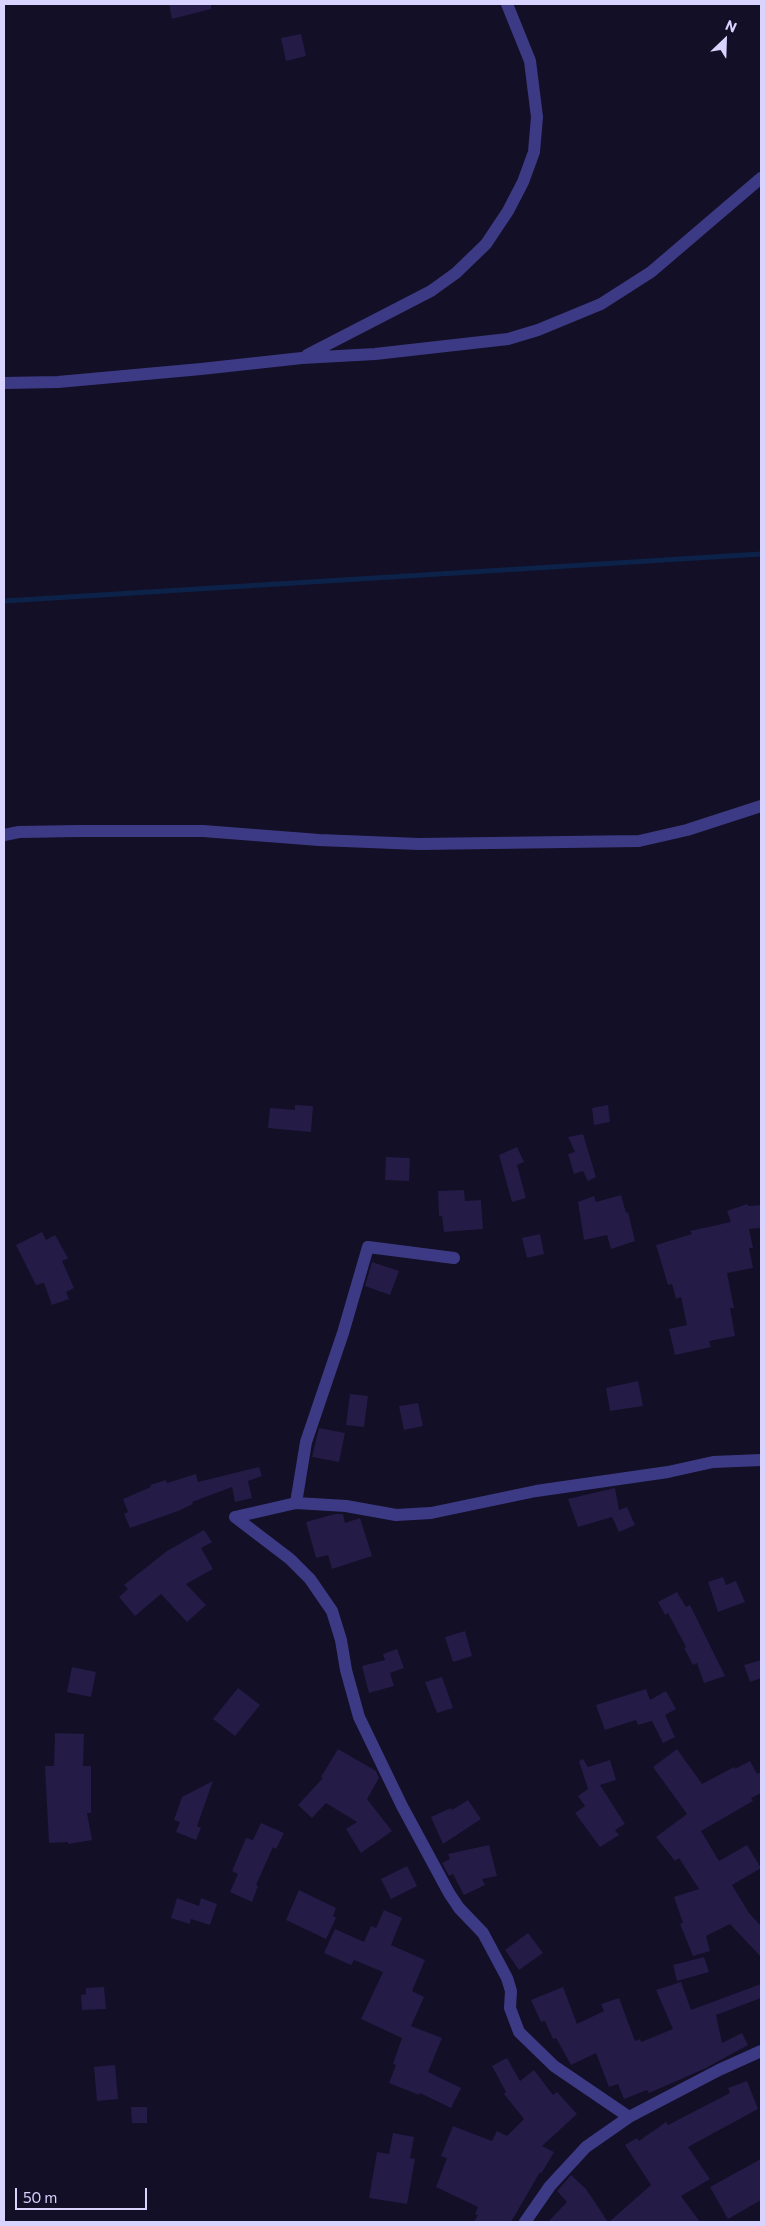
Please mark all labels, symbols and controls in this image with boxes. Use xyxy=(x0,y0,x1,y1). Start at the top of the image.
north arrow xyxy=(700,15,750,65)
text: N xyxy=(723,16,740,36)
scale bar xyxy=(18,2178,150,2210)
text: 50 m xyxy=(23,2188,57,2206)

